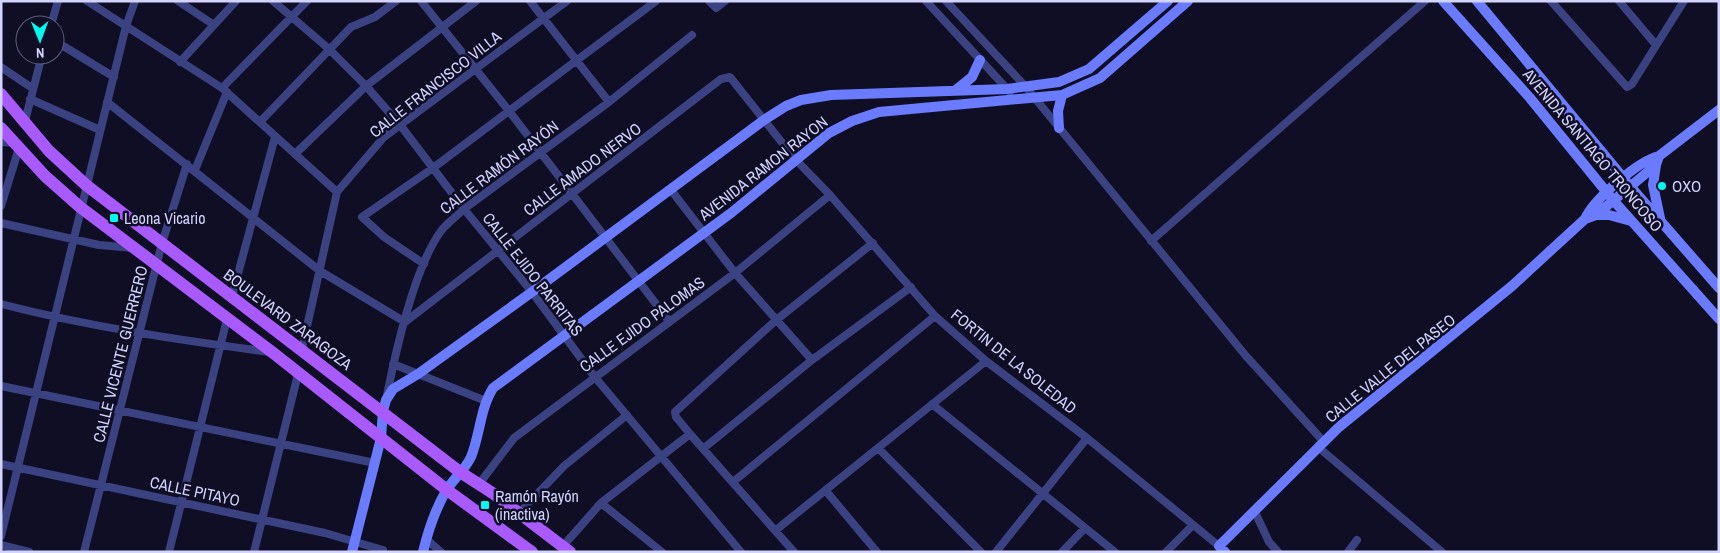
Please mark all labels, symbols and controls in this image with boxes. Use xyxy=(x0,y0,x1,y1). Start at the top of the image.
north arrow xyxy=(15,15,65,65)
street label: CALLE FRANCISCO VILLA xyxy=(364,25,506,142)
text: N xyxy=(36,44,45,62)
street label: AVENIDA SANTIAGO TRONCOSO xyxy=(1518,63,1668,236)
street label: AVENIDA RAMON RAYON xyxy=(693,111,832,226)
street label: CALLE RAMÓN RAYÓN xyxy=(435,115,563,219)
street label: CALLE AMADO NERVO xyxy=(518,117,646,221)
place label: OXO xyxy=(1672,175,1701,197)
marker: OXO xyxy=(1656,180,1668,192)
place label: Leona Vicario xyxy=(124,207,205,229)
street label: CALLE EJIDO PARRITAS xyxy=(478,208,588,341)
marker: Leona Vicario xyxy=(108,212,120,224)
street label: CALLE VICENTE GUERRERO xyxy=(87,263,153,445)
street label: BOULEVARD ZARAGOZA xyxy=(219,263,357,375)
street label: CALLE EJIDO PALOMAS xyxy=(575,271,709,377)
street label: FORTIN DE LA SOLEDAD xyxy=(947,303,1081,419)
street label: CALLE VALLE DEL PASEO xyxy=(1320,309,1460,427)
street label: CALLE PITAYO xyxy=(148,471,242,511)
place label: Ramón Rayón (inactiva) xyxy=(495,485,579,525)
marker: Ramón Rayón (inactiva) xyxy=(479,499,491,511)

